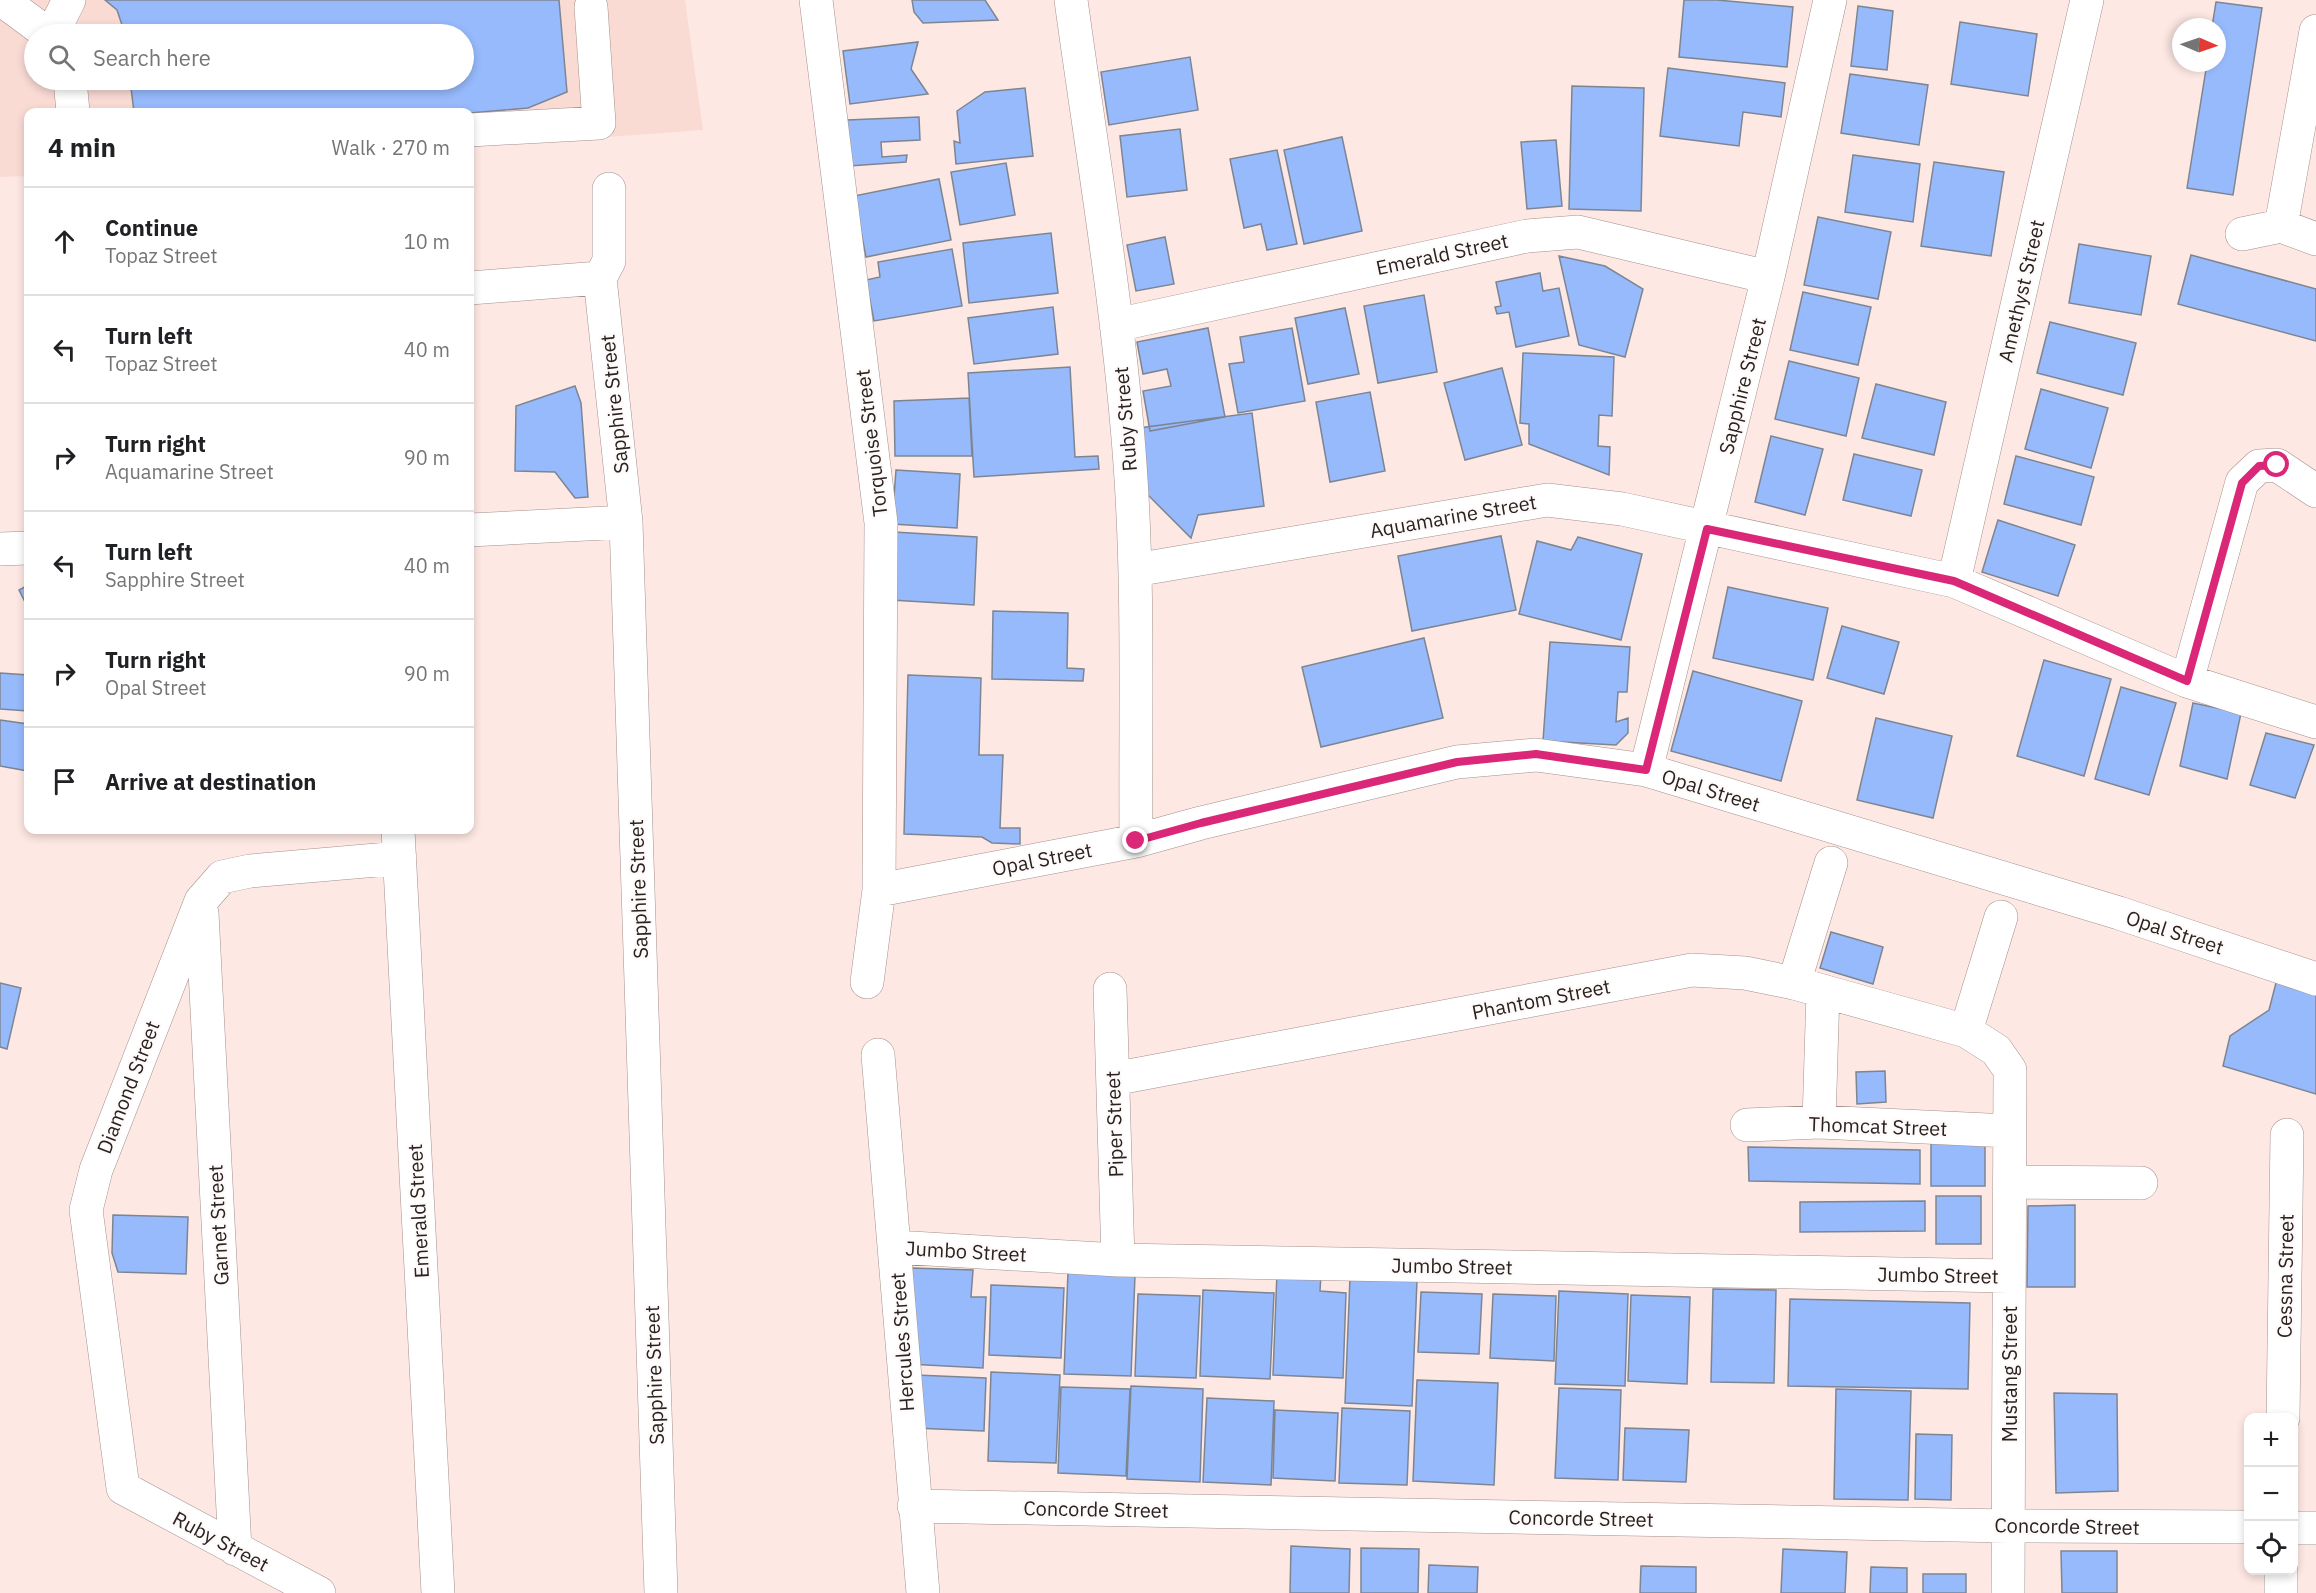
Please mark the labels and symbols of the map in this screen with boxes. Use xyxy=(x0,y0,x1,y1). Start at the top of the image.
north arrow xyxy=(2172,18,2226,72)
street label: Amethyst Street xyxy=(1991,217,2051,365)
street label: Emerald Street xyxy=(1373,227,1511,281)
street label: Sapphire Street xyxy=(1712,315,1772,457)
street label: Sapphire Street xyxy=(593,333,635,475)
street label: Ruby Street xyxy=(1107,365,1143,473)
street label: Torquoise Street xyxy=(849,368,893,518)
route start xyxy=(2263,451,2289,477)
street label: Aquamarine Street xyxy=(1368,488,1538,544)
street label: Opal Street xyxy=(1659,762,1763,818)
street label: Sapphire Street xyxy=(622,819,654,959)
route end xyxy=(1122,827,1148,853)
street label: Opal Street xyxy=(990,836,1094,882)
street label: Opal Street xyxy=(2123,903,2227,961)
street label: Phantom Street xyxy=(1469,972,1613,1026)
street label: Diamond Street xyxy=(90,1017,166,1157)
street label: Piper Street xyxy=(1099,1070,1129,1178)
street label: Thomcat Street xyxy=(1808,1110,1948,1142)
street label: Emerald Street xyxy=(401,1143,435,1279)
street label: Garnet Street xyxy=(201,1164,235,1286)
street label: Cessna Street xyxy=(2270,1214,2300,1338)
street label: Jumbo Street xyxy=(905,1234,1027,1268)
street label: Jumbo Street xyxy=(1391,1251,1513,1281)
street label: Jumbo Street xyxy=(1877,1260,1999,1290)
street label: Hercules Street xyxy=(884,1271,920,1413)
street label: Sapphire Street xyxy=(638,1305,670,1445)
street label: Mustang Street xyxy=(1996,1306,2023,1442)
street label: Concorde Street xyxy=(1023,1494,1169,1524)
street label: Concorde Street xyxy=(1508,1503,1654,1533)
street label: Ruby Street xyxy=(168,1504,274,1578)
street label: Concorde Street xyxy=(1994,1511,2140,1541)

